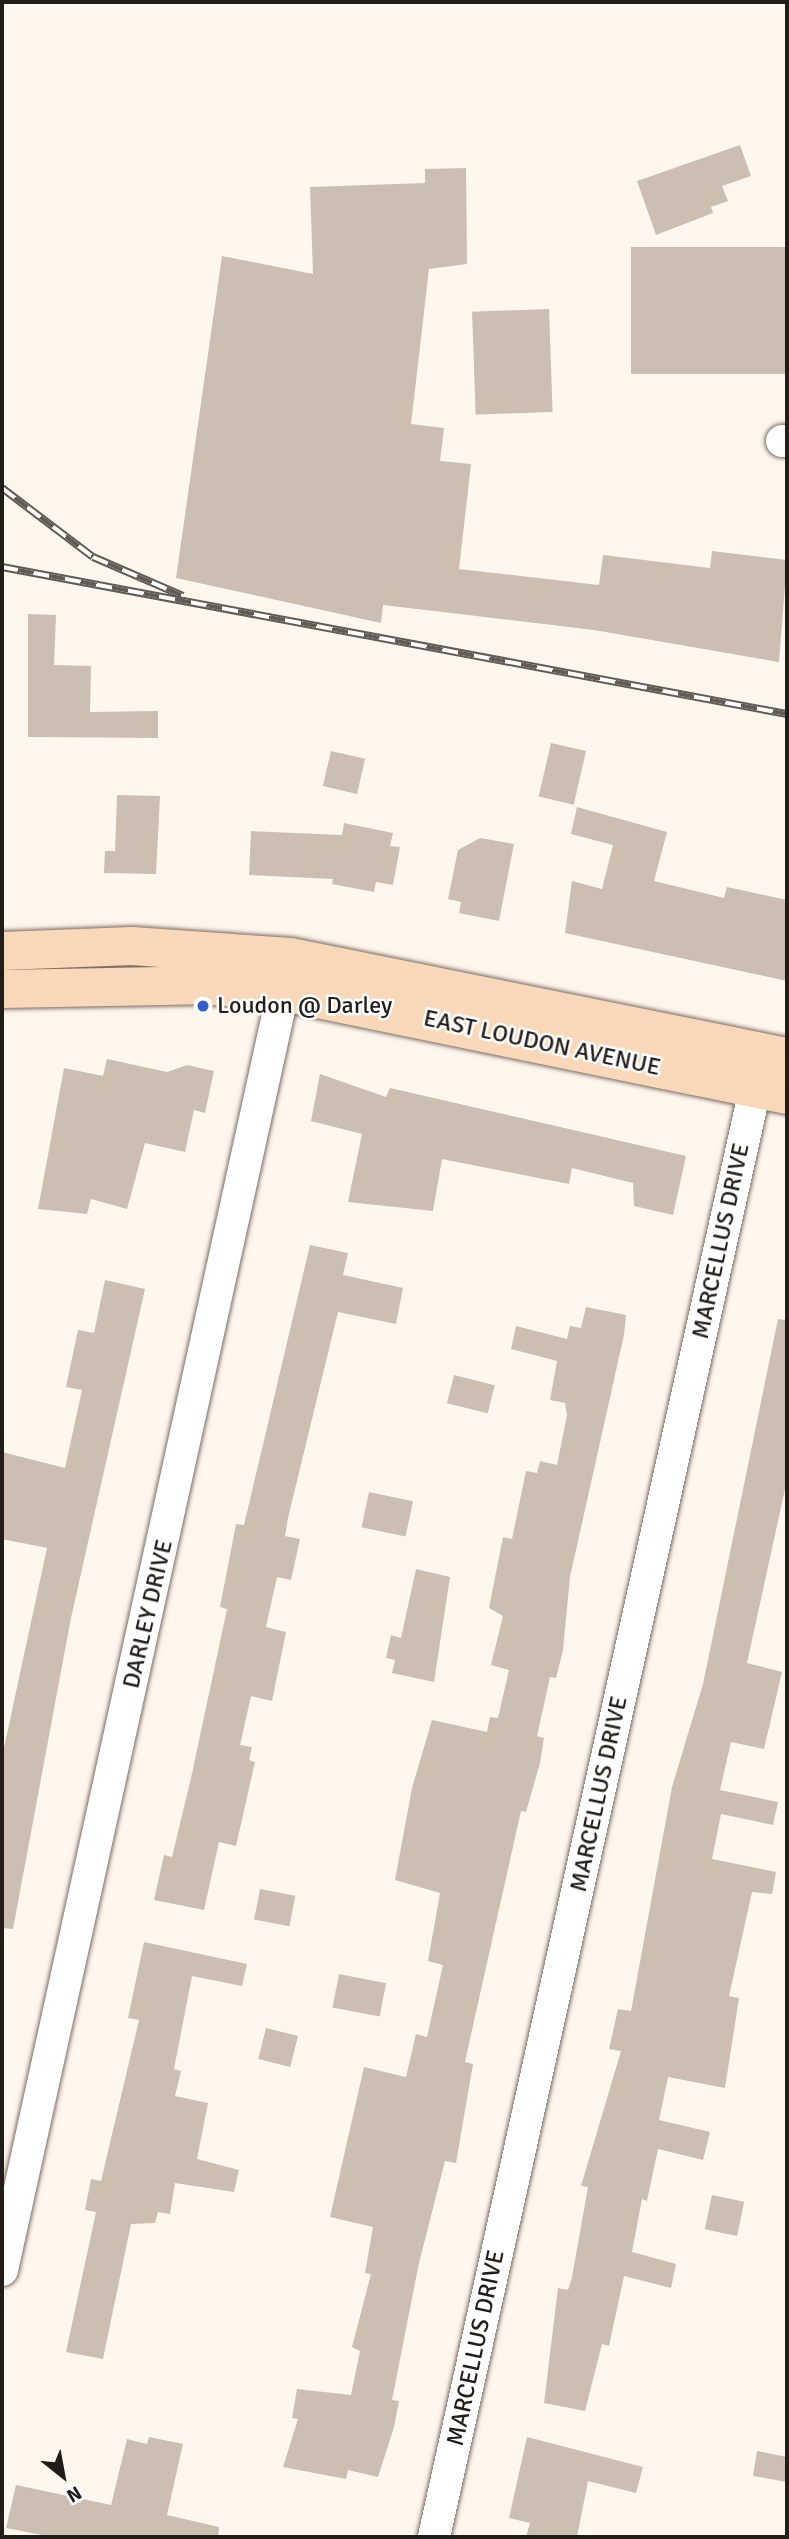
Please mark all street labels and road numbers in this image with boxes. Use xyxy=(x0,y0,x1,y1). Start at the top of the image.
street label: EAST LOUDON AVENUE xyxy=(421,1004,663,1082)
street label: MARCELLUS DRIVE xyxy=(686,1141,756,1341)
street label: DARLEY DRIVE xyxy=(117,1537,179,1691)
street label: MARCELLUS DRIVE xyxy=(564,1694,634,1894)
street label: MARCELLUS DRIVE xyxy=(441,2248,511,2448)

